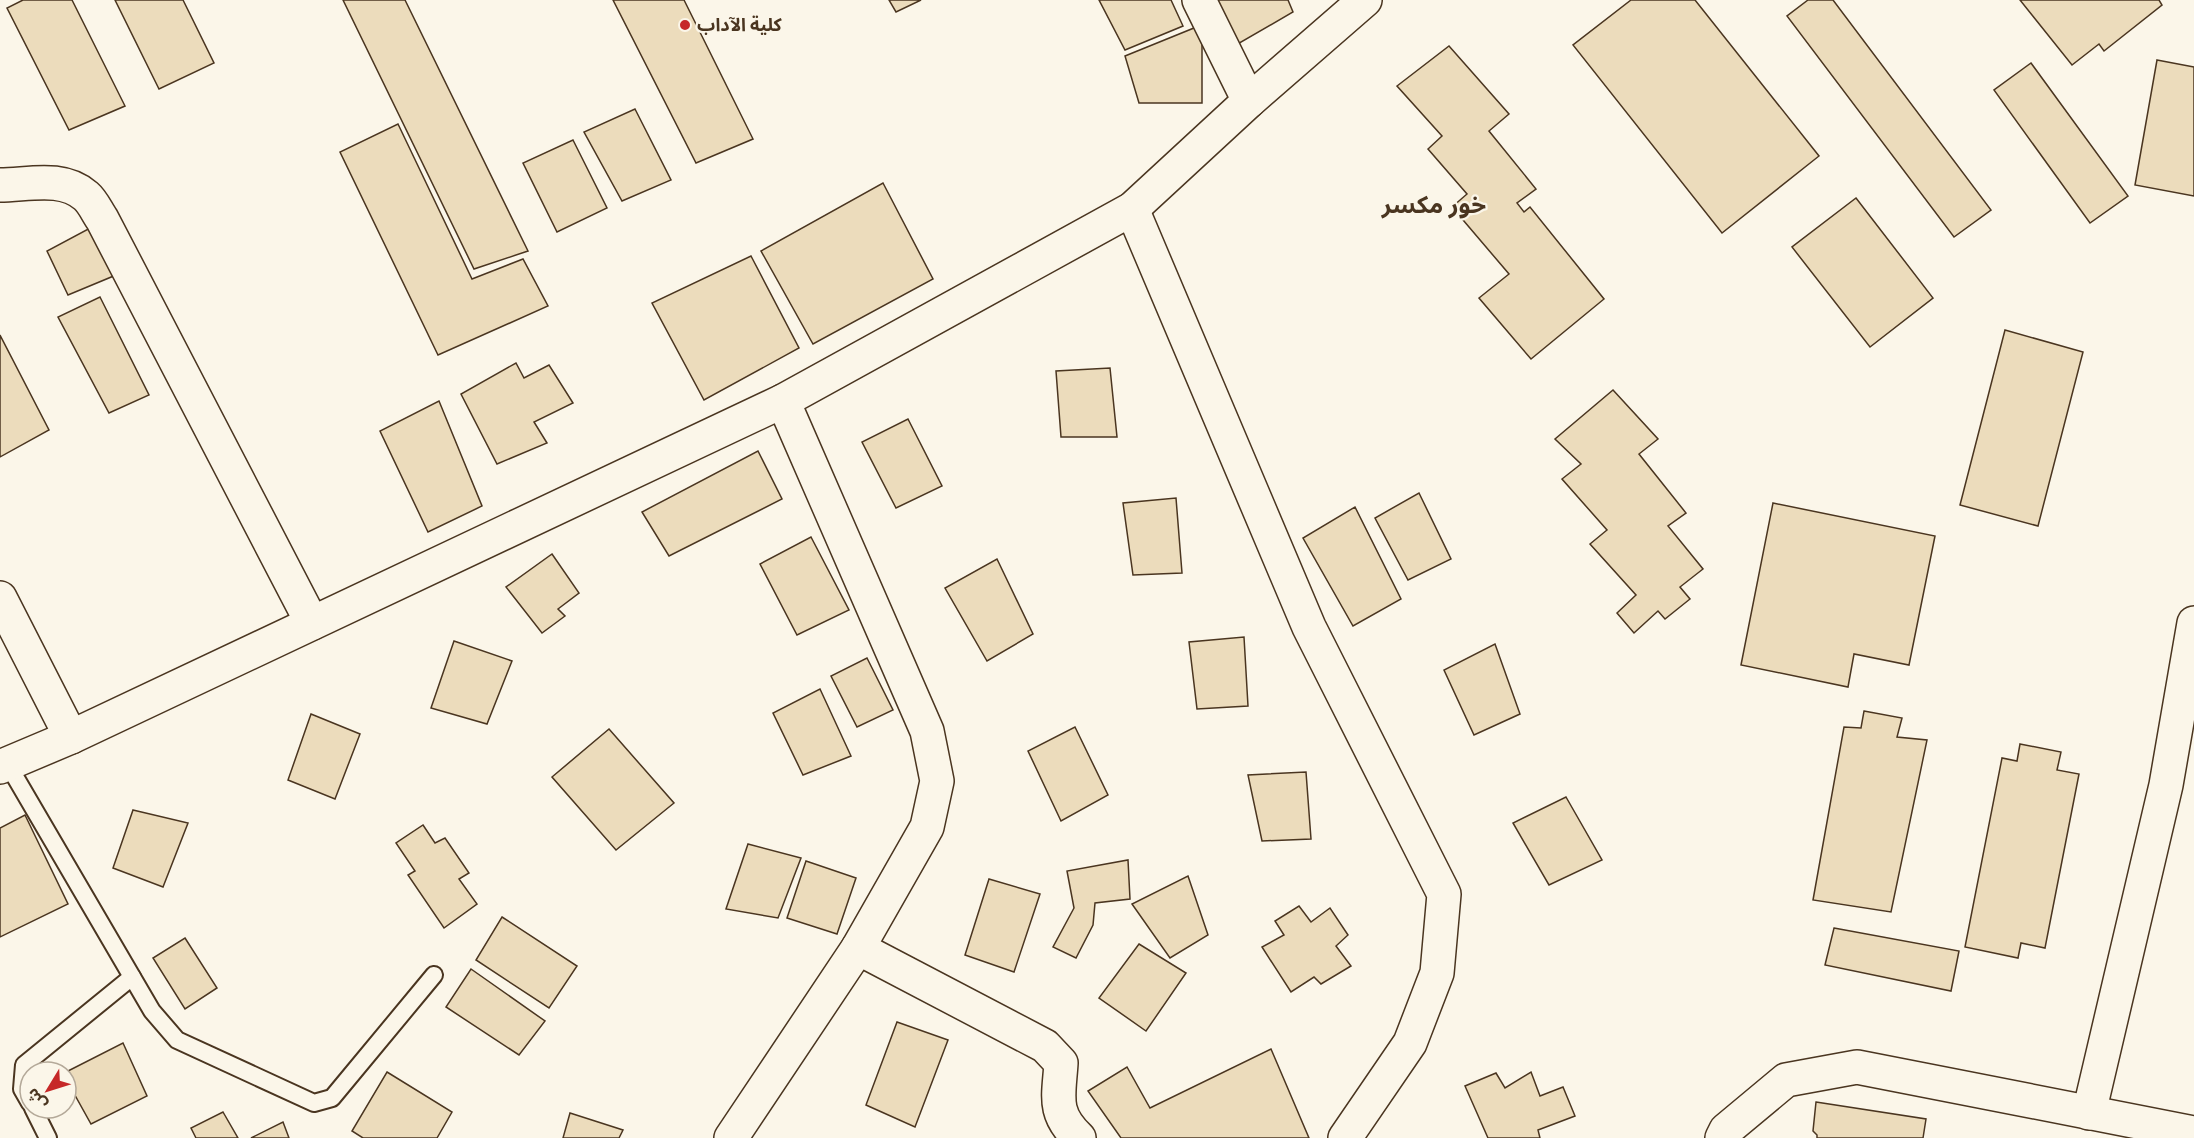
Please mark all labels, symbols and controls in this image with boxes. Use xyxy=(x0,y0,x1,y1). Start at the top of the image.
place label: كلية الآداب xyxy=(697,12,783,37)
marker: كلية الآداب xyxy=(678,18,692,32)
district label: خور مكسر xyxy=(1381,188,1486,220)
north arrow xyxy=(18,1060,78,1120)
text: ش xyxy=(21,1084,52,1115)

